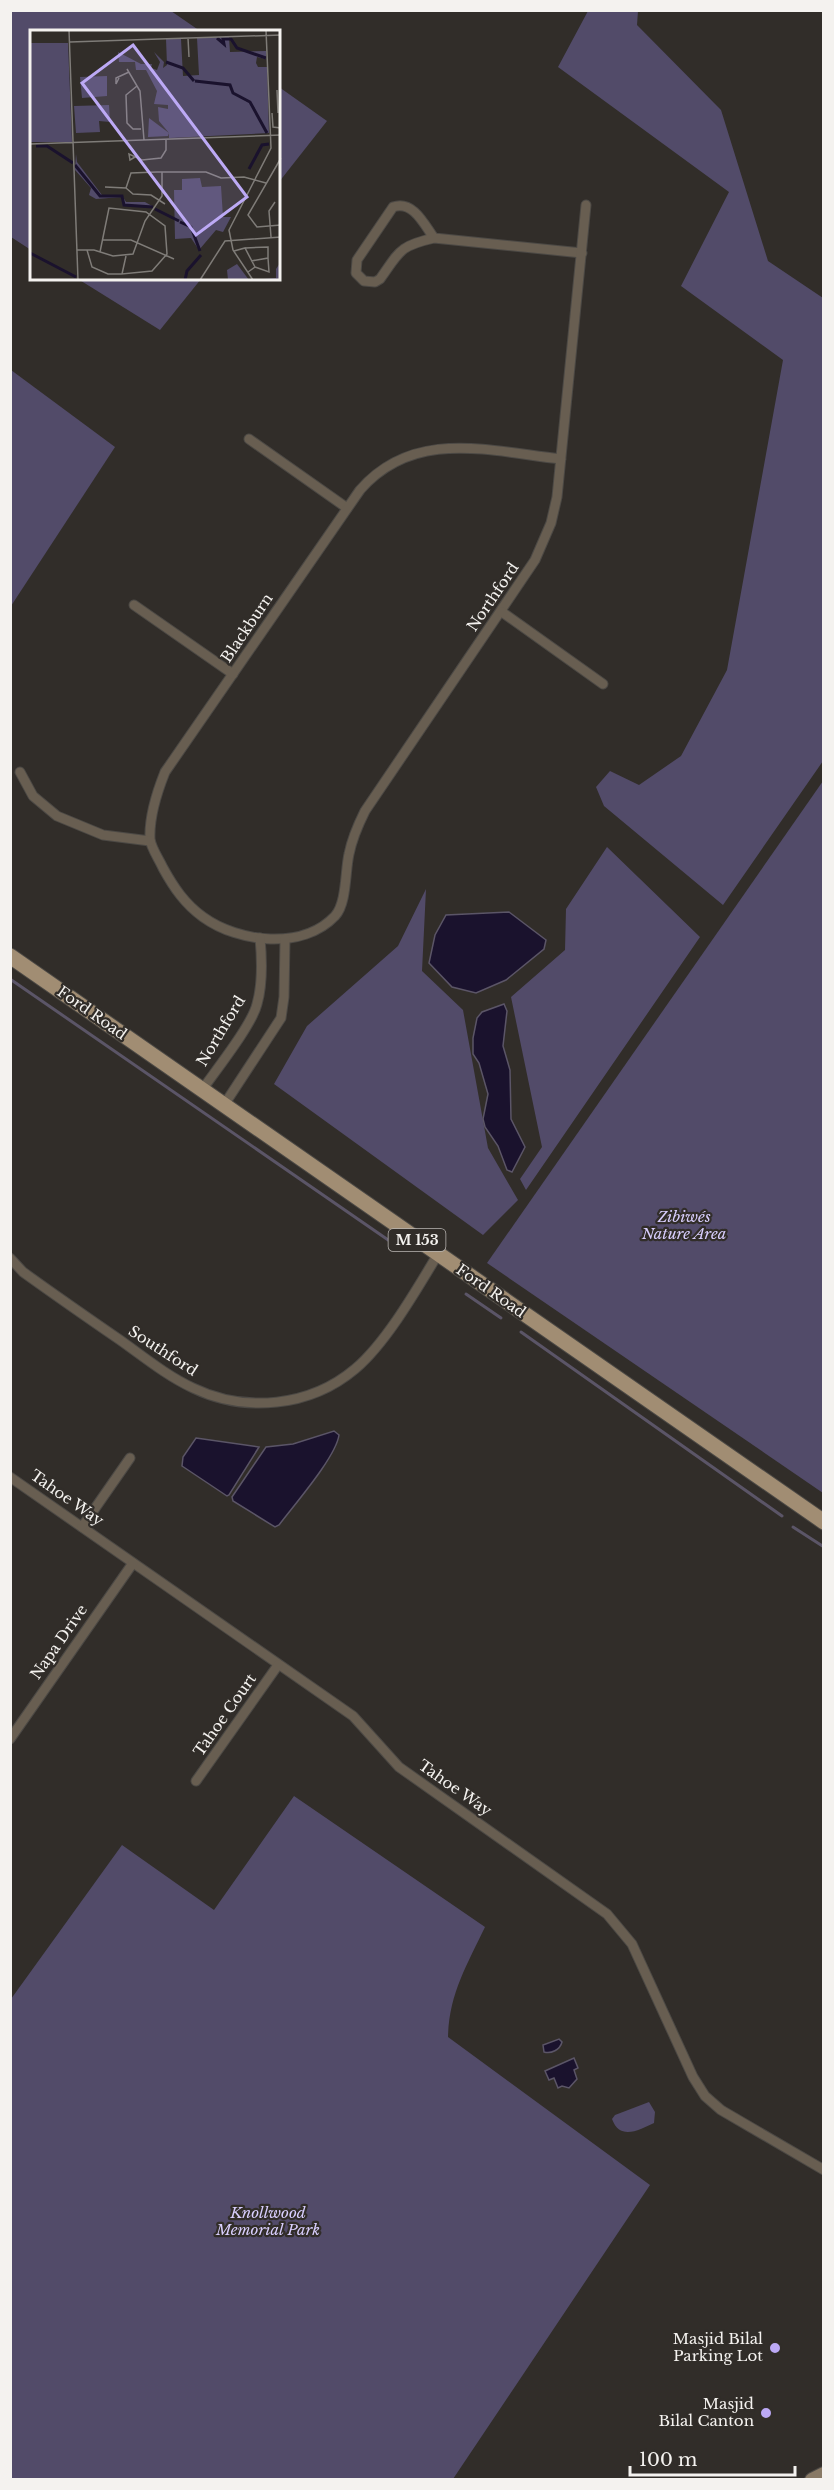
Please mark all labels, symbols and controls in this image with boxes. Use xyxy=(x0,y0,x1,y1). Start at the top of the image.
inset map xyxy=(30,30,280,280)
street label: Northford xyxy=(463,559,523,635)
street label: Blackburn xyxy=(217,590,277,666)
street label: Ford Road xyxy=(54,982,131,1043)
street label: Northford xyxy=(192,992,249,1069)
park label: Zibiwés Nature Area xyxy=(641,1207,726,1243)
road number: M 153 xyxy=(388,1229,446,1251)
street label: Ford Road xyxy=(453,1260,530,1321)
street label: Southford xyxy=(125,1321,201,1380)
street label: Tahoe Way xyxy=(27,1465,108,1530)
street label: Napa Drive xyxy=(26,1601,91,1683)
street label: Tahoe Court xyxy=(189,1669,260,1760)
street label: Tahoe Way xyxy=(415,1755,496,1820)
park label: Knollwood Memorial Park xyxy=(215,2203,320,2239)
place label: Masjid Bilal Parking Lot xyxy=(673,2329,763,2365)
marker: Masjid Bilal Parking Lot xyxy=(768,2341,782,2355)
place label: Masjid Bilal Canton xyxy=(659,2394,754,2430)
marker: Masjid Bilal Canton xyxy=(759,2406,773,2420)
scale bar xyxy=(630,2439,795,2477)
text: 100 m xyxy=(639,2449,697,2471)

